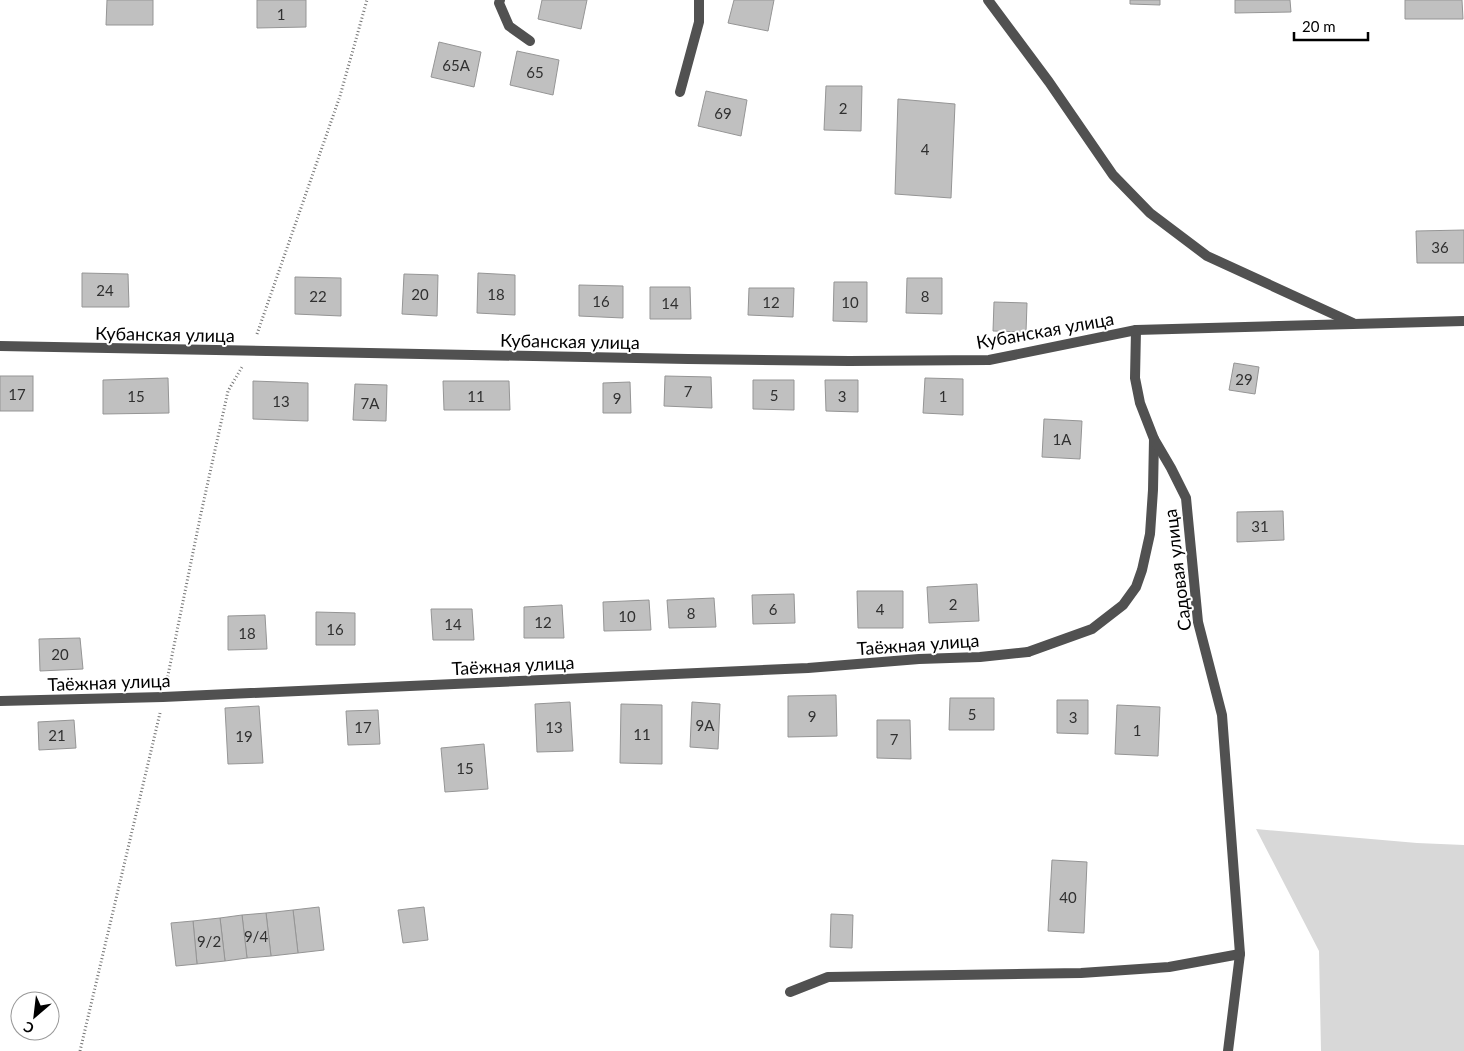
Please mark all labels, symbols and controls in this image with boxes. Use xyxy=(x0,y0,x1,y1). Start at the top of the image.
house number: 1 xyxy=(277,5,285,23)
scale bar xyxy=(1294,10,1368,42)
text: 20 m xyxy=(1302,17,1336,35)
house number: 65А xyxy=(442,56,471,74)
house number: 65 xyxy=(526,63,544,81)
house number: 2 xyxy=(839,99,847,117)
house number: 69 xyxy=(714,104,732,122)
house number: 4 xyxy=(921,140,930,158)
house number: 36 xyxy=(1431,238,1449,256)
house number: 24 xyxy=(96,281,114,299)
house number: 20 xyxy=(411,285,429,303)
house number: 18 xyxy=(487,285,505,303)
house number: 22 xyxy=(309,287,327,305)
house number: 8 xyxy=(921,287,929,305)
house number: 16 xyxy=(592,292,610,310)
house number: 12 xyxy=(762,293,780,311)
house number: 10 xyxy=(841,293,859,311)
house number: 14 xyxy=(661,294,679,312)
street label: Кубанская улица xyxy=(974,307,1116,353)
street label: Кубанская улица xyxy=(95,322,235,346)
street label: Кубанская улица xyxy=(500,329,640,353)
house number: 29 xyxy=(1235,370,1253,388)
house number: 7 xyxy=(684,382,693,400)
house number: 17 xyxy=(8,385,26,403)
house number: 5 xyxy=(770,386,778,404)
house number: 15 xyxy=(127,387,145,405)
house number: 11 xyxy=(467,387,485,405)
house number: 3 xyxy=(838,387,846,405)
house number: 1 xyxy=(939,387,947,405)
house number: 9 xyxy=(613,389,621,407)
house number: 13 xyxy=(272,392,290,410)
house number: 7А xyxy=(361,394,380,412)
house number: 1А xyxy=(1053,430,1072,448)
street label: Садовая улица xyxy=(1159,508,1195,632)
house number: 31 xyxy=(1251,517,1269,535)
house number: 2 xyxy=(949,595,957,613)
house number: 6 xyxy=(769,600,778,618)
house number: 4 xyxy=(876,600,885,618)
house number: 8 xyxy=(687,604,695,622)
house number: 10 xyxy=(618,607,636,625)
house number: 12 xyxy=(534,613,552,631)
house number: 14 xyxy=(444,615,462,633)
house number: 16 xyxy=(326,620,344,638)
house number: 18 xyxy=(238,624,256,642)
street label: Таёжная улица xyxy=(856,629,980,659)
house number: 20 xyxy=(51,645,69,663)
street label: Таёжная улица xyxy=(451,651,575,679)
street label: Таёжная улица xyxy=(47,669,171,695)
house number: 5 xyxy=(968,705,976,723)
house number: 9 xyxy=(808,707,816,725)
house number: 3 xyxy=(1069,708,1077,726)
house number: 9А xyxy=(696,716,715,734)
house number: 17 xyxy=(354,718,372,736)
house number: 13 xyxy=(545,718,563,736)
house number: 1 xyxy=(1133,721,1141,739)
house number: 11 xyxy=(633,725,651,743)
house number: 21 xyxy=(48,726,66,744)
house number: 19 xyxy=(235,727,253,745)
house number: 7 xyxy=(890,730,899,748)
house number: 15 xyxy=(456,759,474,777)
house number: 40 xyxy=(1059,888,1077,906)
house number: 9/4 xyxy=(244,927,268,945)
house number: 9/2 xyxy=(197,932,221,950)
north arrow xyxy=(10,991,60,1041)
text: С xyxy=(20,1018,37,1038)

